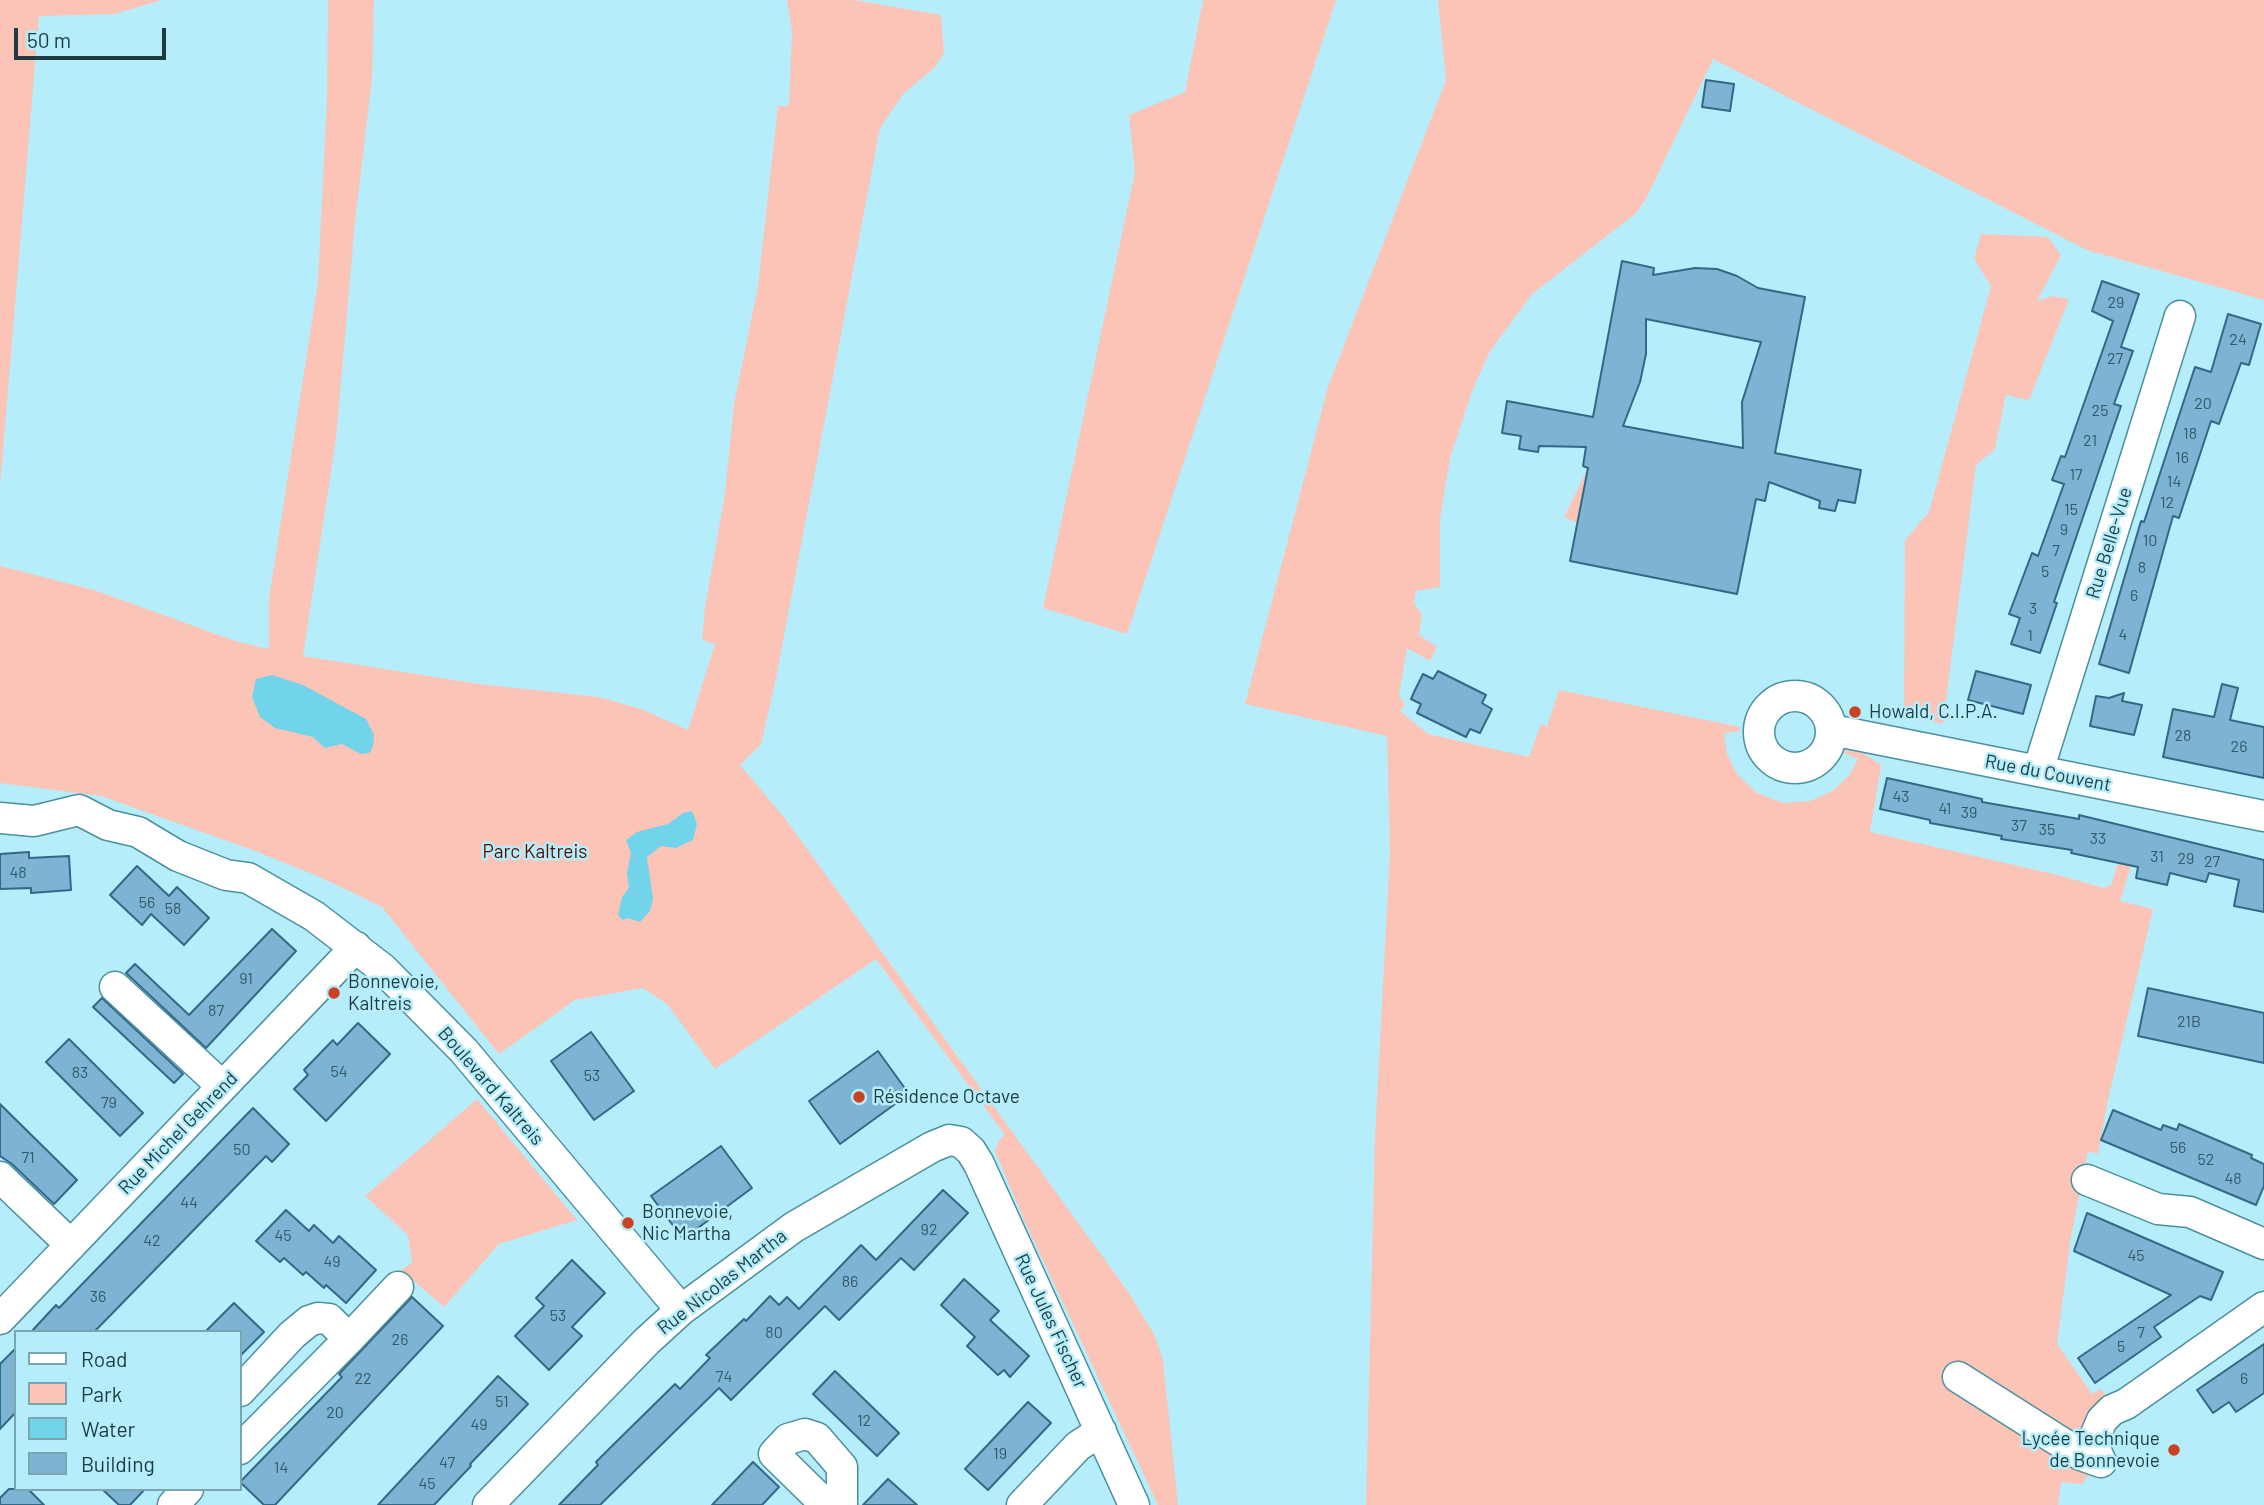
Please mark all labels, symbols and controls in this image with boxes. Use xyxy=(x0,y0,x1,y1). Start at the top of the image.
scale bar xyxy=(18,14,170,58)
text: 50 m xyxy=(27,27,71,52)
house number: 29 xyxy=(2108,293,2124,313)
house number: 24 xyxy=(2229,330,2247,350)
house number: 27 xyxy=(2107,349,2123,369)
house number: 20 xyxy=(2194,394,2212,414)
house number: 25 xyxy=(2092,401,2108,421)
house number: 18 xyxy=(2183,424,2197,444)
house number: 21 xyxy=(2083,431,2097,451)
house number: 16 xyxy=(2175,448,2189,468)
house number: 17 xyxy=(2069,465,2083,485)
house number: 14 xyxy=(2167,472,2181,492)
street label: Rue Belle-Vue xyxy=(2081,484,2137,602)
house number: 12 xyxy=(2160,493,2174,513)
house number: 15 xyxy=(2064,500,2078,520)
house number: 9 xyxy=(2060,520,2068,540)
house number: 10 xyxy=(2143,531,2157,551)
house number: 7 xyxy=(2052,541,2060,561)
house number: 8 xyxy=(2138,558,2146,578)
house number: 5 xyxy=(2041,562,2049,582)
house number: 6 xyxy=(2130,586,2138,606)
house number: 3 xyxy=(2029,599,2037,619)
house number: 4 xyxy=(2119,625,2127,645)
house number: 1 xyxy=(2027,626,2033,646)
place label: Howald, C.I.P.A. xyxy=(1869,701,1998,723)
marker: Howald, C.I.P.A. xyxy=(1847,704,1863,720)
house number: 28 xyxy=(2175,726,2191,746)
house number: 26 xyxy=(2231,737,2247,757)
street label: Rue du Couvent xyxy=(1983,750,2113,796)
house number: 43 xyxy=(1892,787,1910,807)
house number: 41 xyxy=(1939,799,1951,819)
house number: 39 xyxy=(1961,803,1977,823)
house number: 37 xyxy=(2011,816,2027,836)
house number: 35 xyxy=(2039,820,2055,840)
house number: 33 xyxy=(2090,829,2106,849)
park label: Parc Kaltreis xyxy=(483,841,587,863)
house number: 31 xyxy=(2150,847,2164,867)
house number: 29 xyxy=(2178,849,2194,869)
house number: 27 xyxy=(2204,852,2220,872)
house number: 48 xyxy=(9,863,27,883)
house number: 56 xyxy=(139,893,155,913)
house number: 58 xyxy=(165,899,181,919)
house number: 91 xyxy=(239,969,253,989)
place label: Bonnevoie, Kaltreis xyxy=(348,971,439,1015)
marker: Bonnevoie, Kaltreis xyxy=(326,985,342,1001)
house number: 87 xyxy=(208,1001,224,1021)
house number: 21B xyxy=(2177,1012,2201,1032)
street label: Boulevard Kaltreis xyxy=(433,1022,549,1150)
house number: 54 xyxy=(330,1062,348,1082)
house number: 83 xyxy=(72,1063,88,1083)
house number: 53 xyxy=(584,1066,600,1086)
street label: Rue Michel Gehrend xyxy=(114,1067,242,1199)
place label: Résidence Octave xyxy=(873,1086,1020,1108)
marker: Résidence Octave xyxy=(851,1089,867,1105)
house number: 79 xyxy=(101,1093,117,1113)
house number: 56 xyxy=(2170,1138,2186,1158)
house number: 50 xyxy=(233,1140,251,1160)
house number: 71 xyxy=(21,1148,35,1168)
house number: 52 xyxy=(2198,1150,2214,1170)
house number: 48 xyxy=(2224,1169,2242,1189)
house number: 44 xyxy=(180,1193,198,1213)
place label: Bonnevoie, Nic Martha xyxy=(642,1201,733,1245)
marker: Bonnevoie, Nic Martha xyxy=(620,1215,636,1231)
house number: 92 xyxy=(921,1220,937,1240)
street label: Rue Nicolas Martha xyxy=(653,1224,791,1340)
house number: 45 xyxy=(274,1226,292,1246)
house number: 42 xyxy=(143,1231,161,1251)
house number: 45 xyxy=(2127,1246,2145,1266)
street label: Rue Jules Fischer xyxy=(1010,1250,1092,1392)
house number: 49 xyxy=(323,1252,341,1272)
house number: 86 xyxy=(842,1272,858,1292)
house number: 36 xyxy=(90,1287,106,1307)
house number: 53 xyxy=(550,1306,566,1326)
house number: 80 xyxy=(765,1323,783,1343)
house number: 7 xyxy=(2137,1323,2145,1343)
legend xyxy=(14,1330,242,1491)
house number: 26 xyxy=(392,1330,408,1350)
house number: 5 xyxy=(2117,1337,2125,1357)
text: Road xyxy=(81,1346,127,1371)
house number: 74 xyxy=(716,1367,732,1387)
house number: 22 xyxy=(354,1369,372,1389)
house number: 6 xyxy=(2240,1369,2248,1389)
text: Park xyxy=(81,1381,122,1406)
house number: 51 xyxy=(495,1392,509,1412)
house number: 20 xyxy=(326,1403,344,1423)
house number: 12 xyxy=(857,1411,871,1431)
house number: 49 xyxy=(470,1415,488,1435)
text: Water xyxy=(81,1416,135,1441)
place label: Lycée Technique de Bonnevoie xyxy=(2022,1428,2160,1472)
marker: Lycée Technique de Bonnevoie xyxy=(2166,1442,2182,1458)
house number: 19 xyxy=(993,1444,1007,1464)
text: Building xyxy=(81,1451,155,1476)
house number: 47 xyxy=(439,1453,455,1473)
house number: 14 xyxy=(274,1458,288,1478)
house number: 45 xyxy=(418,1474,436,1494)

